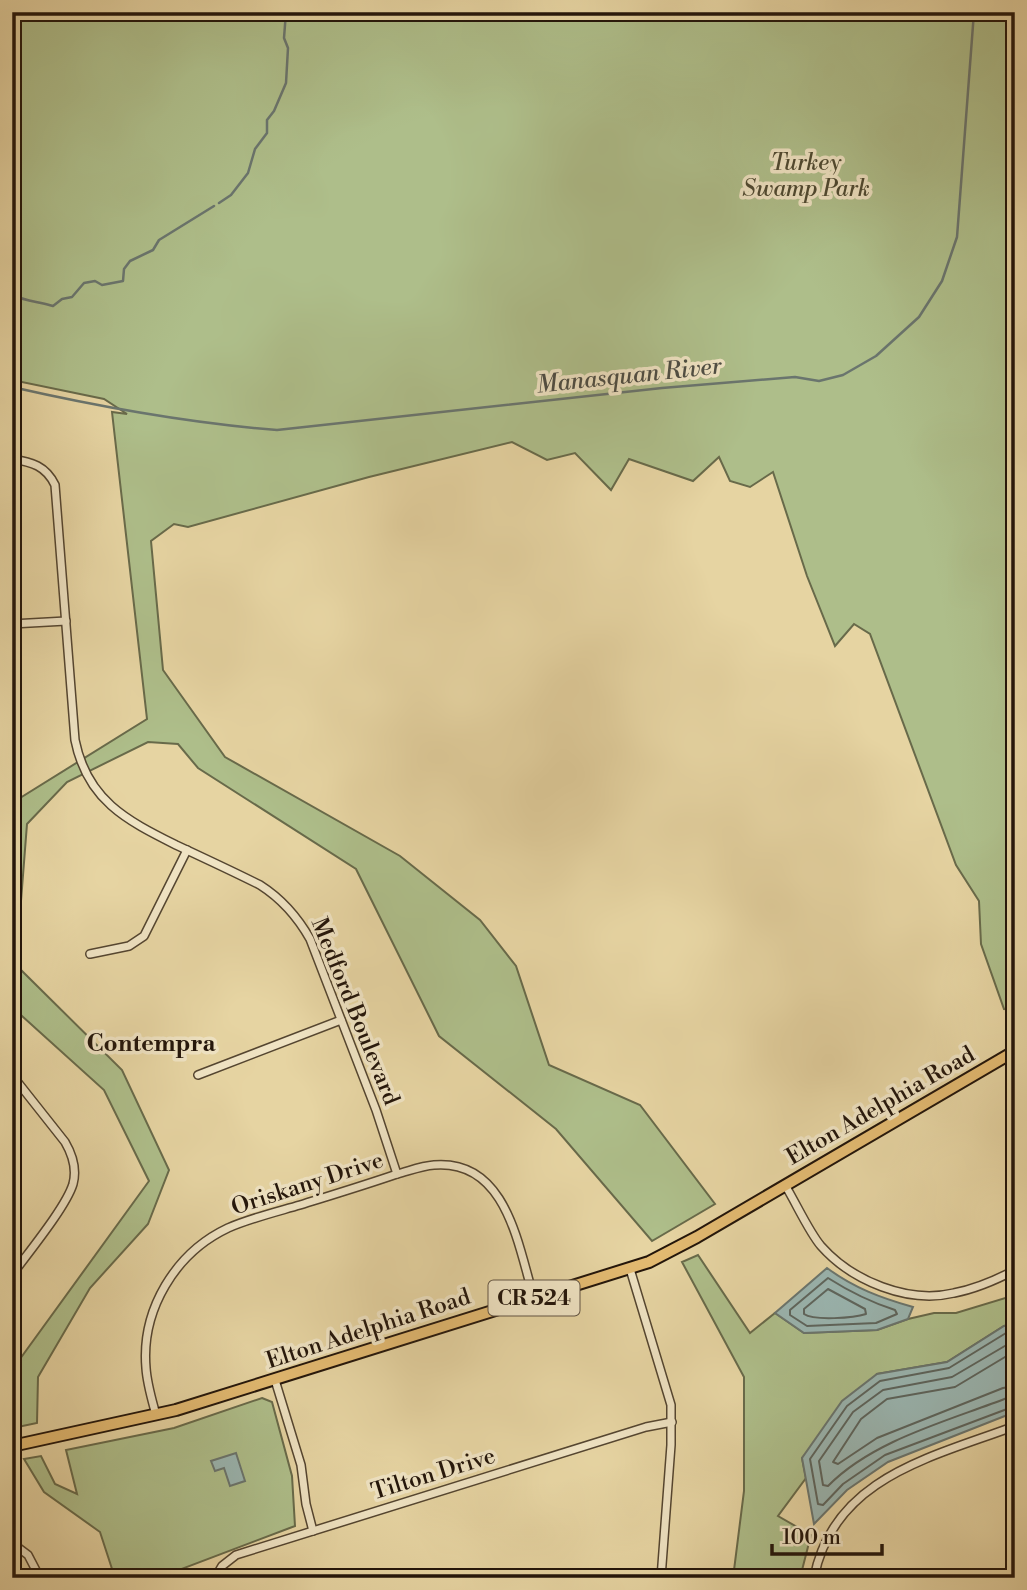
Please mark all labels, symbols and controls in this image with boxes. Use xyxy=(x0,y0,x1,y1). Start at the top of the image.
park label: Turkey Swamp Park xyxy=(742,149,870,203)
water label: Manasquan River xyxy=(535,351,724,401)
street label: Medford Boulevard xyxy=(305,914,405,1109)
district label: Contempra xyxy=(86,1029,217,1059)
street label: Elton Adelphia Road xyxy=(781,1040,980,1171)
street label: Oriskany Drive xyxy=(228,1146,387,1222)
road number: CR 524 xyxy=(489,1280,580,1316)
street label: Elton Adelphia Road xyxy=(263,1283,474,1375)
street label: Tilton Drive xyxy=(368,1442,499,1506)
scale bar xyxy=(772,1513,882,1557)
text: 100 m xyxy=(782,1525,841,1551)

